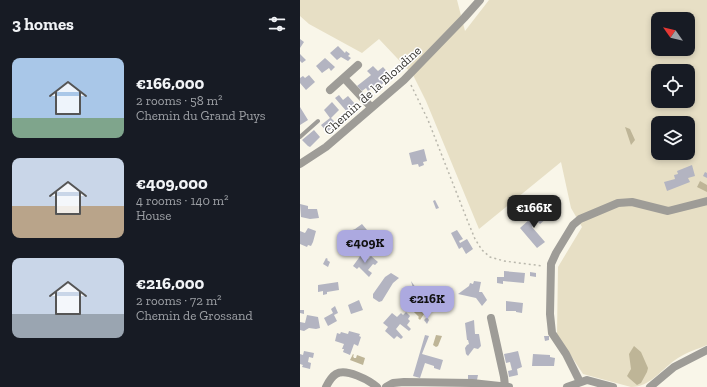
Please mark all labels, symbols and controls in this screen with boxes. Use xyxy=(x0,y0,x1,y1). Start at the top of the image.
north arrow xyxy=(651,12,695,56)
map controls xyxy=(651,12,695,160)
icon: filters xyxy=(266,13,288,35)
text: 3 homes xyxy=(12,14,74,34)
street label: Chemin de la Blondine xyxy=(321,43,424,138)
button: locate xyxy=(651,64,695,108)
text: €166,000 xyxy=(136,73,204,93)
icon: home xyxy=(44,74,92,122)
text: 2 rooms · 58 m² xyxy=(136,93,222,108)
text: Chemin du Grand Puys xyxy=(136,108,265,123)
button: layers xyxy=(651,116,695,160)
text: €409,000 xyxy=(136,173,208,193)
icon: home xyxy=(44,174,92,222)
text: 4 rooms · 140 m² xyxy=(136,193,229,208)
pin: €166K xyxy=(506,195,562,229)
text: €166K xyxy=(516,200,552,215)
text: House xyxy=(136,208,171,223)
pin: €409K xyxy=(337,230,393,264)
text: €409K xyxy=(346,235,384,250)
text: €216,000 xyxy=(136,273,204,293)
icon: home xyxy=(44,274,92,322)
pin: €216K xyxy=(399,286,455,320)
text: €216K xyxy=(409,291,445,306)
text: 2 rooms · 72 m² xyxy=(136,293,222,308)
text: Chemin de Grossand xyxy=(136,308,253,323)

